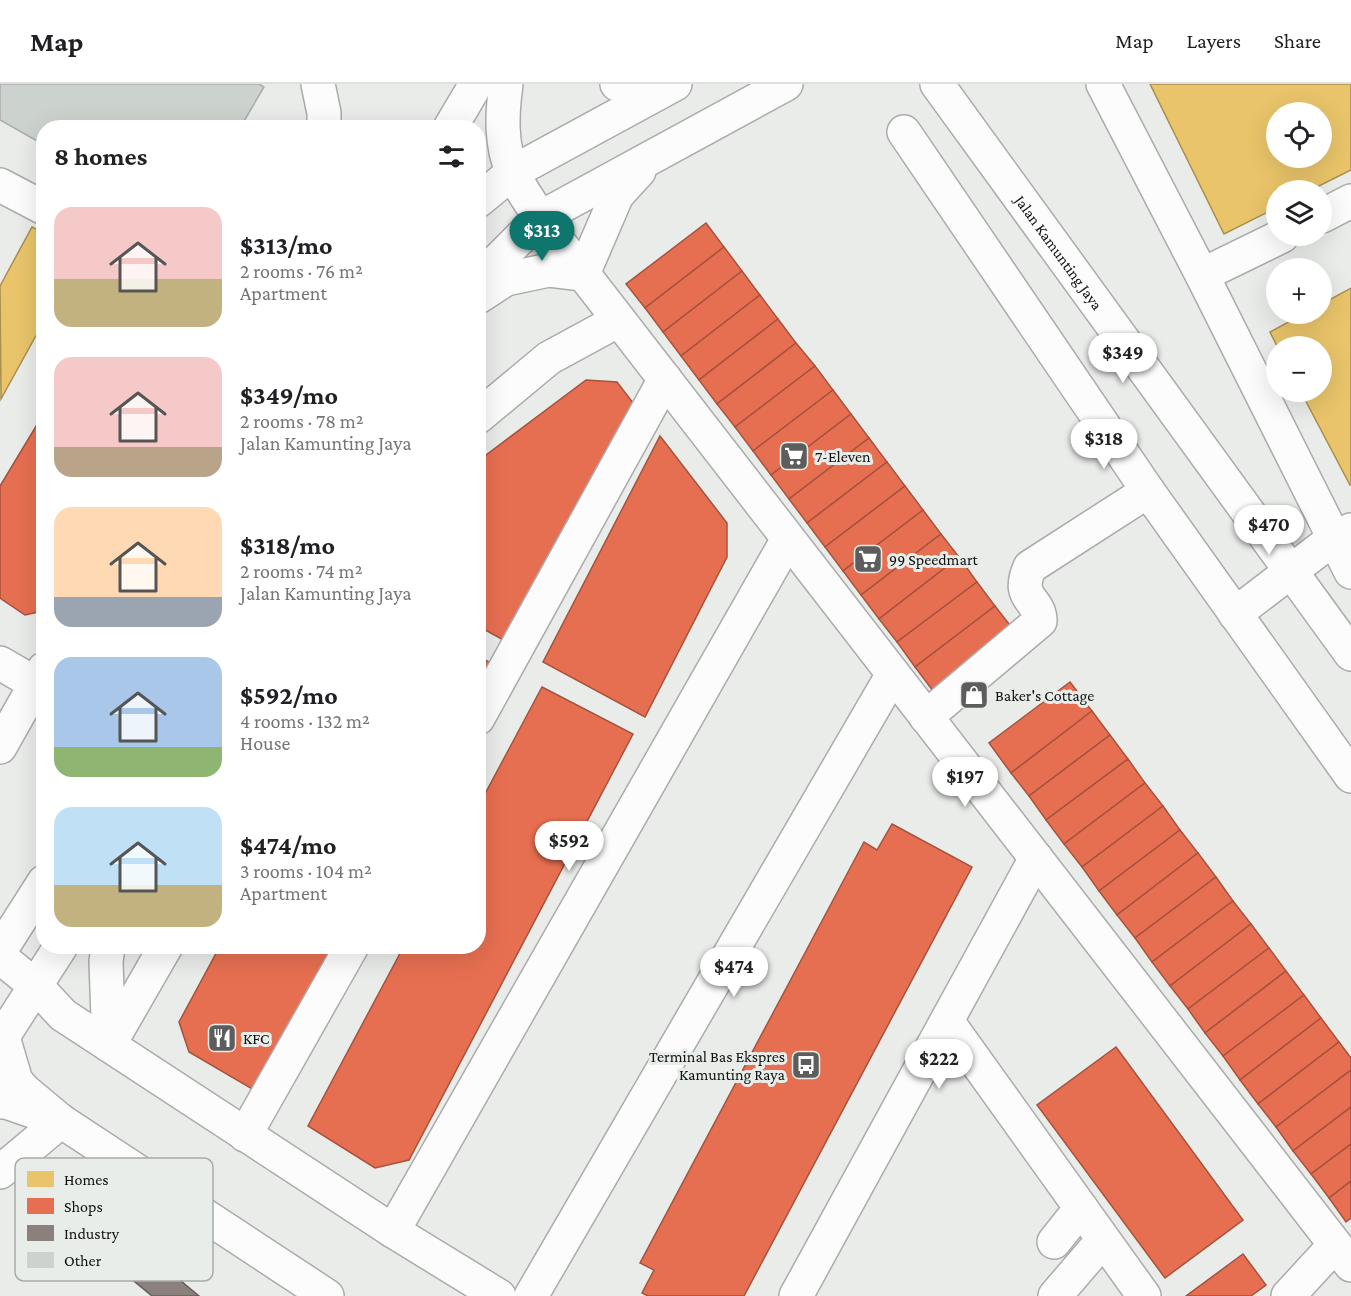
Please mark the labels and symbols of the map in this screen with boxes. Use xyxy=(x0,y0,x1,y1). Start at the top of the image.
street label: Jalan Kamunting Jaya xyxy=(1010,190,1106,314)
pin: $313 xyxy=(506,211,578,262)
pin: $349 xyxy=(1087,333,1159,384)
pin: $318 xyxy=(1068,419,1140,470)
supermarket icon: 7-Eleven xyxy=(778,440,810,472)
place label: 7-Eleven xyxy=(815,448,871,465)
pin: $470 xyxy=(1233,505,1305,556)
supermarket icon: 99 Speedmart xyxy=(852,543,884,575)
place label: 99 Speedmart xyxy=(889,551,979,569)
shop icon: Baker's Cottage xyxy=(958,679,990,711)
place label: Baker's Cottage xyxy=(995,687,1094,705)
pin: $197 xyxy=(929,757,1001,808)
pin: $592 xyxy=(533,821,605,872)
pin: $474 xyxy=(698,947,770,998)
restaurant icon: KFC xyxy=(206,1022,238,1054)
place label: KFC xyxy=(243,1030,269,1047)
pin: $222 xyxy=(903,1039,975,1090)
place label: Terminal Bas Ekspres Kamunting Raya xyxy=(649,1048,786,1084)
bus stop icon: Terminal Bas Ekspres Kamunting Raya xyxy=(790,1049,822,1081)
legend xyxy=(15,1158,213,1281)
text: Homes xyxy=(64,1171,109,1188)
text: Shops xyxy=(64,1198,103,1216)
text: Industry xyxy=(64,1225,120,1243)
text: Other xyxy=(64,1252,102,1269)

